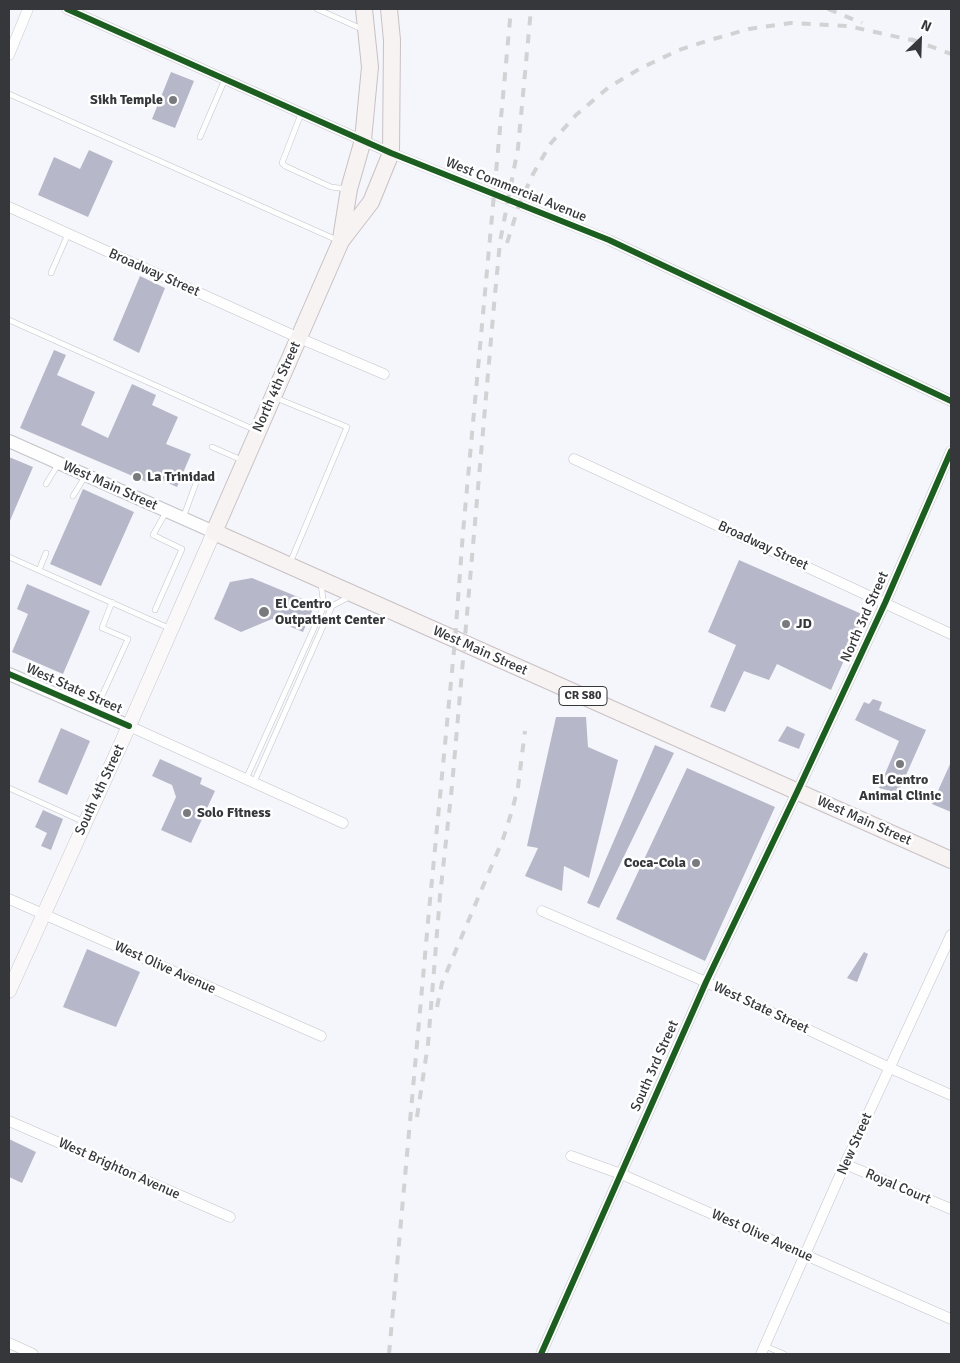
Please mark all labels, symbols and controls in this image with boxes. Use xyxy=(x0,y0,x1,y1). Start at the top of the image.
north arrow xyxy=(895,15,945,65)
text: N xyxy=(918,16,934,36)
place label: Sikh Temple xyxy=(90,92,163,108)
marker: Sikh Temple xyxy=(167,94,179,106)
street label: West Commercial Avenue xyxy=(443,154,589,226)
street label: Broadway Street xyxy=(106,245,202,301)
street label: North 4th Street xyxy=(250,339,304,435)
street label: West Main Street xyxy=(60,458,160,514)
place label: La Trinidad xyxy=(147,469,215,485)
marker: La Trinidad xyxy=(131,471,143,483)
street label: Broadway Street xyxy=(715,518,811,574)
street label: North 3rd Street xyxy=(838,569,892,665)
place label: El Centro Outpatient Center xyxy=(275,596,385,628)
marker: El Centro Outpatient Center xyxy=(257,605,271,619)
place label: JD xyxy=(796,616,812,632)
marker: JD xyxy=(780,618,792,630)
street label: West Main Street xyxy=(430,623,530,679)
street label: West State Street xyxy=(23,660,125,718)
road number: CR S80 xyxy=(559,686,607,706)
street label: South 4th Street xyxy=(72,742,128,838)
marker: El Centro Animal Clinic xyxy=(894,758,906,770)
place label: El Centro Animal Clinic xyxy=(859,772,941,804)
street label: West Main Street xyxy=(814,793,914,849)
place label: Solo Fitness xyxy=(197,805,271,821)
marker: Solo Fitness xyxy=(181,807,193,819)
place label: Coca-Cola xyxy=(624,855,686,871)
marker: Coca-Cola xyxy=(690,857,702,869)
street label: West Olive Avenue xyxy=(112,938,218,998)
street label: West State Street xyxy=(711,979,811,1037)
street label: South 3rd Street xyxy=(627,1018,683,1114)
street label: New Street xyxy=(834,1110,876,1178)
street label: West Brighton Avenue xyxy=(56,1135,182,1203)
street label: Royal Court xyxy=(863,1166,933,1208)
street label: West Olive Avenue xyxy=(709,1206,815,1266)

